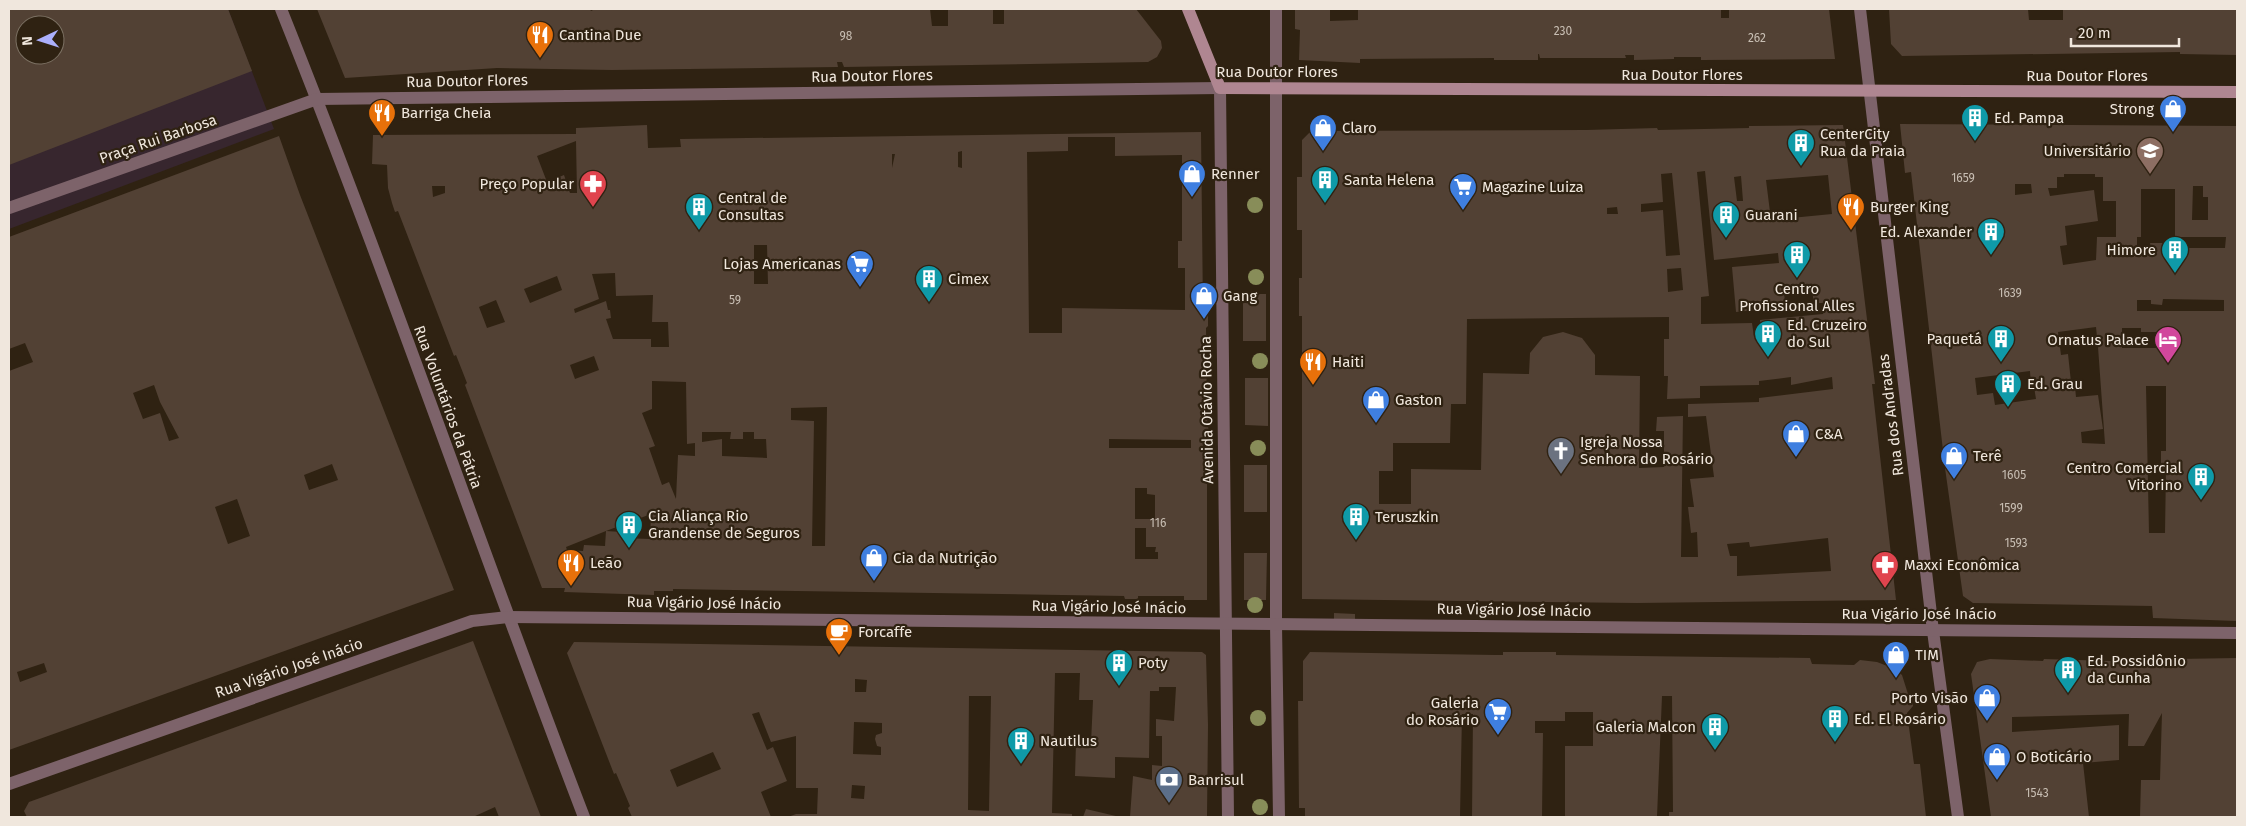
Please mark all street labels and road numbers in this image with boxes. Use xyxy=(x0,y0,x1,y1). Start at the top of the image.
street label: Rua Doutor Flores xyxy=(1216,63,1338,81)
street label: Rua Doutor Flores xyxy=(811,66,933,86)
street label: Rua Doutor Flores xyxy=(1621,66,1743,84)
street label: Rua Doutor Flores xyxy=(2026,67,2148,85)
street label: Rua Doutor Flores xyxy=(406,71,528,91)
street label: Praça Rui Barbosa xyxy=(97,111,219,167)
street label: Rua Voluntários da Pátria xyxy=(410,323,486,491)
street label: Avenida Otávio Rocha xyxy=(1197,336,1217,484)
street label: Rua dos Andradas xyxy=(1875,353,1907,477)
street label: Rua Vigário José Inácio xyxy=(626,593,782,613)
street label: Rua Vigário José Inácio xyxy=(1031,597,1187,617)
street label: Rua Vigário José Inácio xyxy=(1436,600,1592,620)
street label: Rua Vigário José Inácio xyxy=(1842,605,1996,623)
street label: Rua Vigário José Inácio xyxy=(213,634,365,702)

